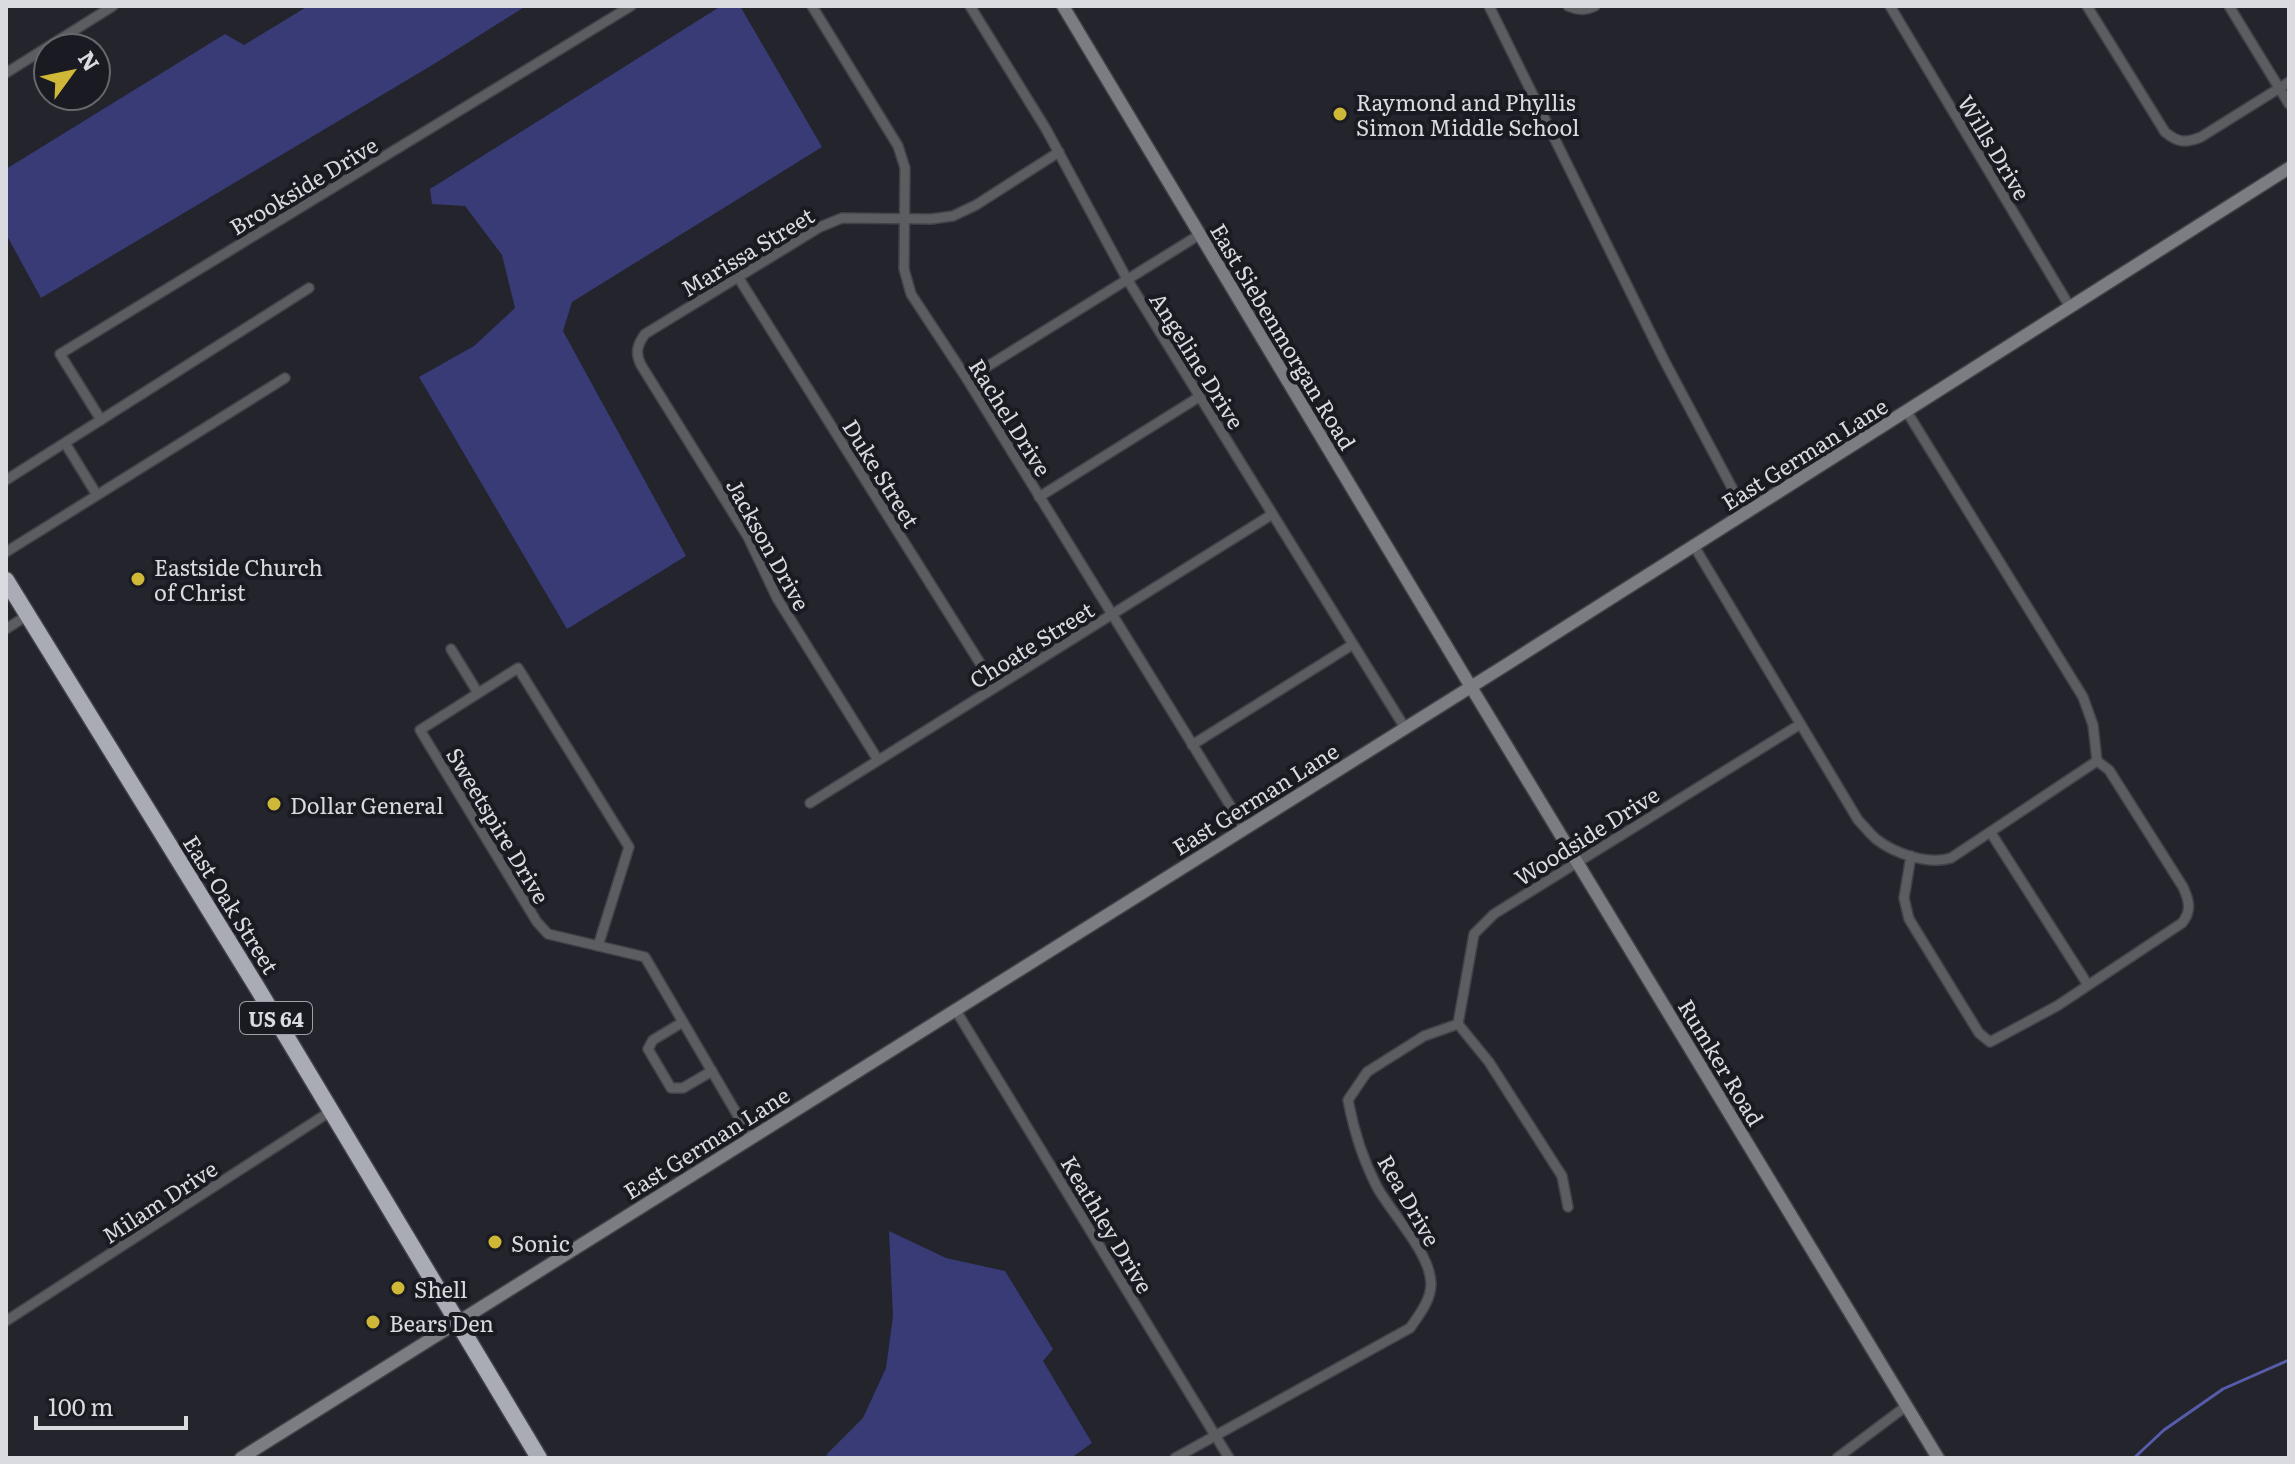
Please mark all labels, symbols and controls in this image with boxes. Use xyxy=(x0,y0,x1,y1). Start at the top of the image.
north arrow xyxy=(32,32,112,112)
text: N xyxy=(71,44,109,77)
place label: Raymond and Phyllis Simon Middle School xyxy=(1356,85,1579,143)
street label: Wills Drive xyxy=(1951,88,2039,206)
marker: Raymond and Phyllis Simon Middle School xyxy=(1331,105,1349,123)
street label: Brookside Drive xyxy=(223,128,383,242)
street label: Marissa Street xyxy=(674,198,820,304)
street label: East Siebenmorgan Road xyxy=(1203,216,1365,456)
street label: Angeline Drive xyxy=(1143,285,1253,435)
street label: Rachel Drive xyxy=(962,352,1060,482)
street label: East German Lane xyxy=(1715,389,1893,517)
street label: Duke Street xyxy=(835,412,929,534)
street label: Jackson Drive xyxy=(719,472,819,616)
place label: Eastside Church of Christ xyxy=(154,550,323,608)
marker: Eastside Church of Christ xyxy=(129,570,147,588)
street label: Choate Street xyxy=(962,593,1100,695)
street label: East German Lane xyxy=(1166,734,1344,862)
street label: Sweetspire Drive xyxy=(439,741,559,909)
street label: Woodside Drive xyxy=(1507,777,1665,893)
place label: Dollar General xyxy=(290,788,444,821)
marker: Dollar General xyxy=(265,795,283,813)
street label: East Oak Street xyxy=(176,828,288,980)
street label: Rumker Road xyxy=(1671,992,1773,1132)
road number: US 64 xyxy=(240,1002,312,1034)
street label: East German Lane xyxy=(617,1078,795,1206)
street label: Rea Drive xyxy=(1371,1148,1449,1252)
street label: Keathley Drive xyxy=(1054,1149,1162,1299)
street label: Milam Drive xyxy=(95,1151,223,1251)
place label: Sonic xyxy=(511,1226,570,1259)
marker: Sonic xyxy=(486,1233,504,1251)
place label: Shell xyxy=(414,1272,467,1305)
marker: Shell xyxy=(389,1279,407,1297)
place label: Bears Den xyxy=(389,1306,494,1339)
marker: Bears Den xyxy=(364,1313,382,1331)
scale bar xyxy=(36,1380,186,1430)
text: 100 m xyxy=(48,1388,114,1423)

